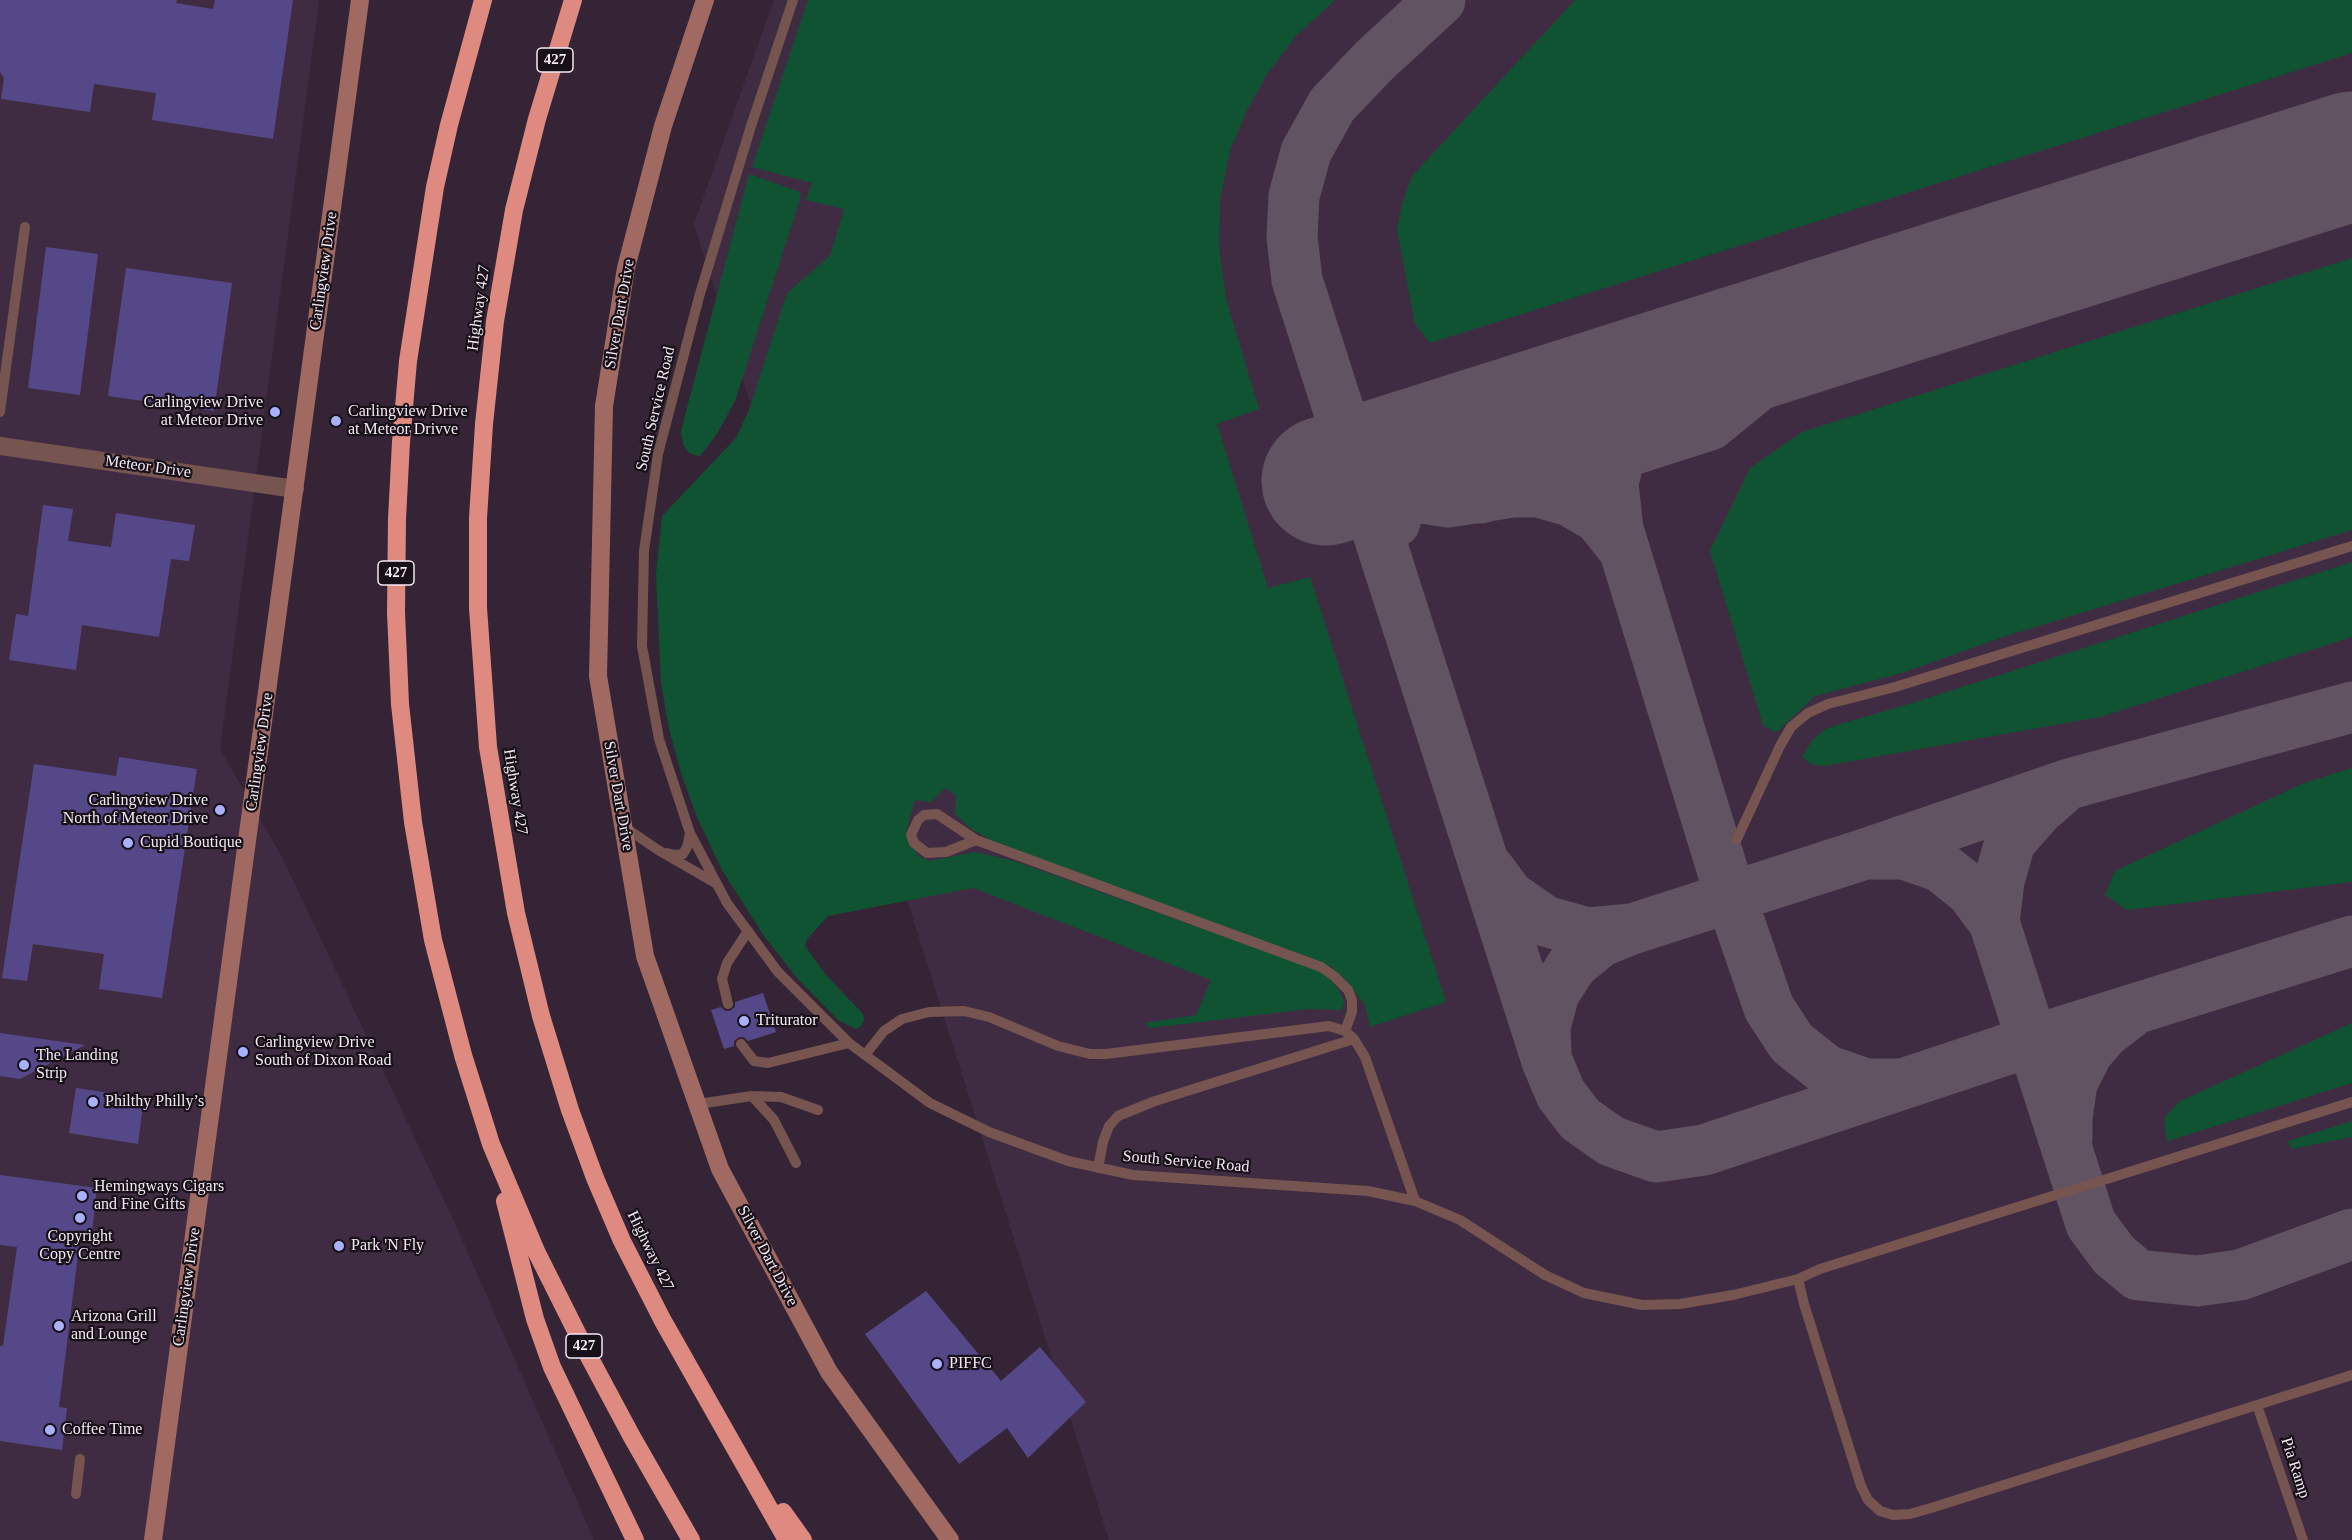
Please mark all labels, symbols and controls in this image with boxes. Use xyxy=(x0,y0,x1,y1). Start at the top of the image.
road number: 427 xyxy=(537,48,573,72)
street label: Carlingview Drive xyxy=(306,210,342,332)
street label: Silver Dart Drive xyxy=(601,258,639,370)
street label: Highway 427 xyxy=(463,264,495,352)
street label: South Service Road xyxy=(632,345,680,473)
place label: Carlingview Drive at Meteor Drive xyxy=(143,393,263,431)
place label: Carlingview Drive at Meteor Drivve xyxy=(348,402,468,440)
marker: Carlingview Drive at Meteor Drive xyxy=(268,405,282,419)
marker: Carlingview Drive at Meteor Drivve xyxy=(329,414,343,428)
street label: Meteor Drive xyxy=(104,451,192,483)
road number: 427 xyxy=(378,561,414,585)
street label: Carlingview Drive xyxy=(242,691,278,813)
street label: Silver Dart Drive xyxy=(599,740,637,852)
street label: Highway 427 xyxy=(499,748,531,836)
place label: Carlingview Drive North of Meteor Drive xyxy=(63,791,208,829)
marker: Carlingview Drive North of Meteor Drive xyxy=(213,803,227,817)
place label: Cupid Boutique xyxy=(140,833,242,853)
marker: Cupid Boutique xyxy=(121,836,135,850)
place label: Triturator xyxy=(756,1011,818,1031)
marker: Triturator xyxy=(737,1014,751,1028)
place label: Carlingview Drive South of Dixon Road xyxy=(255,1033,391,1071)
marker: Carlingview Drive South of Dixon Road xyxy=(236,1045,250,1059)
place label: The Landing Strip xyxy=(36,1046,118,1084)
marker: The Landing Strip xyxy=(17,1058,31,1072)
place label: Philthy Philly’s xyxy=(105,1092,204,1112)
marker: Philthy Philly’s xyxy=(86,1095,100,1109)
street label: South Service Road xyxy=(1122,1147,1250,1177)
place label: Hemingways Cigars and Fine Gifts xyxy=(94,1177,224,1215)
marker: Hemingways Cigars and Fine Gifts xyxy=(75,1189,89,1203)
street label: Silver Dart Drive xyxy=(732,1202,802,1310)
street label: Highway 427 xyxy=(622,1208,678,1294)
marker: Copyright Copy Centre xyxy=(73,1211,87,1225)
street label: Carlingview Drive xyxy=(169,1226,205,1348)
place label: Copyright Copy Centre xyxy=(39,1227,121,1265)
place label: Park 'N Fly xyxy=(351,1236,424,1256)
marker: Park 'N Fly xyxy=(332,1239,346,1253)
place label: Arizona Grill and Lounge xyxy=(71,1307,157,1345)
marker: Arizona Grill and Lounge xyxy=(52,1319,66,1333)
road number: 427 xyxy=(566,1334,602,1358)
place label: PIFFC xyxy=(949,1354,992,1374)
marker: PIFFC xyxy=(930,1357,944,1371)
place label: Coffee Time xyxy=(62,1420,142,1440)
marker: Coffee Time xyxy=(43,1423,57,1437)
street label: Pia Ramp xyxy=(2276,1435,2314,1501)

